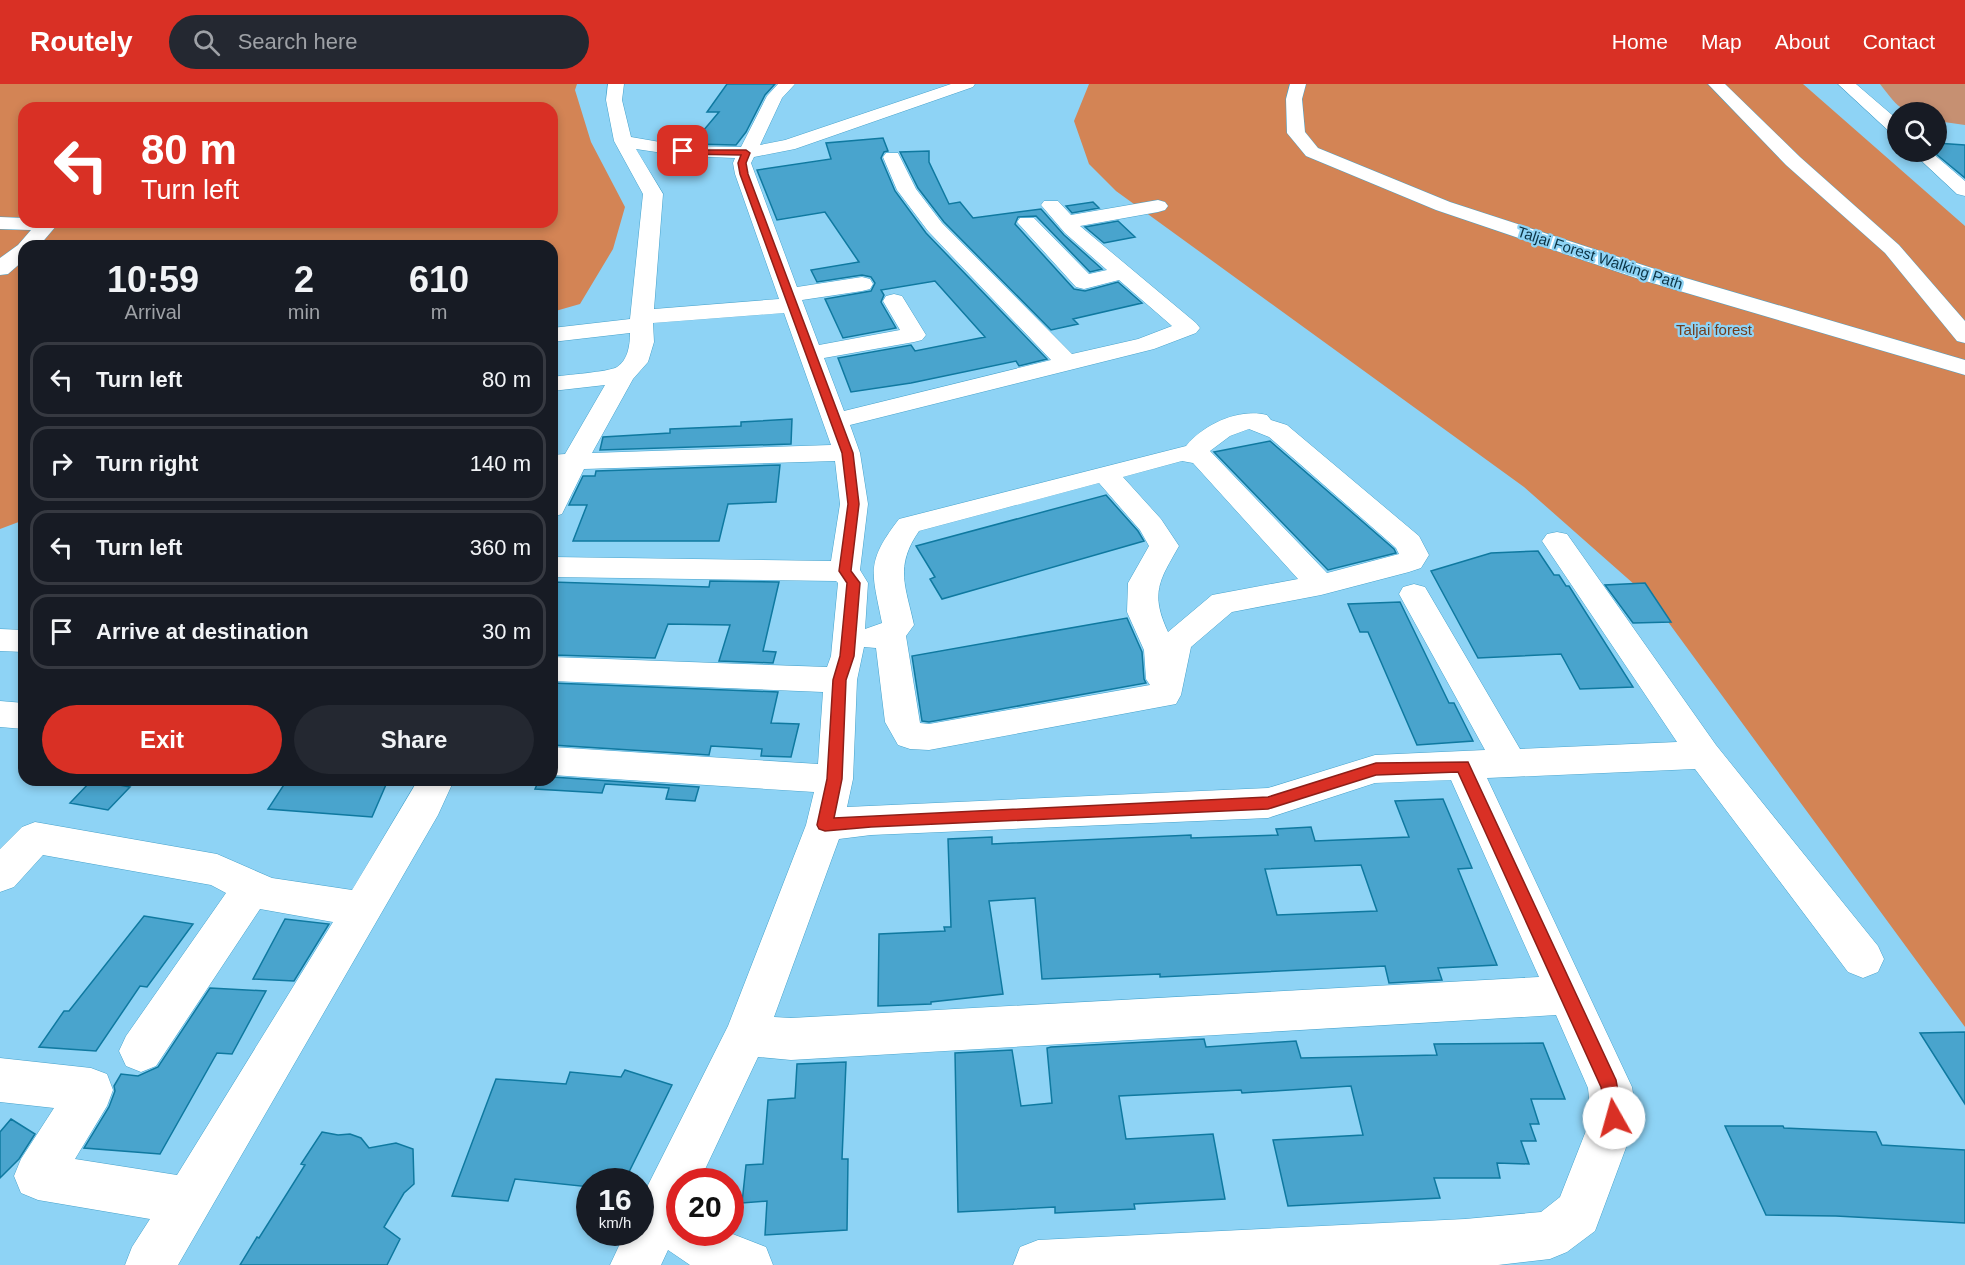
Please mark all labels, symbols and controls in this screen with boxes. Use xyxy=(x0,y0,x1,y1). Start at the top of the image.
search box xyxy=(169,15,589,69)
text: Routely xyxy=(30,26,133,57)
icon: search xyxy=(190,26,223,59)
text: Search here xyxy=(238,29,358,54)
text: Home xyxy=(1612,30,1668,53)
text: Map xyxy=(1701,30,1742,53)
text: About xyxy=(1775,30,1830,53)
text: Contact xyxy=(1863,30,1935,53)
map controls xyxy=(1887,102,1947,162)
button: search xyxy=(1887,102,1947,162)
pin xyxy=(657,125,708,176)
icon: left xyxy=(42,126,120,204)
text: 80 m xyxy=(141,126,237,173)
icon: arrive xyxy=(666,134,699,167)
text: Turn left xyxy=(141,175,239,205)
street label: Taljai Forest Walking Path xyxy=(1515,223,1685,292)
text: 10:59 xyxy=(107,259,199,300)
text: 2 xyxy=(294,259,314,300)
text: 610 xyxy=(409,259,469,300)
text: Arrival xyxy=(125,301,181,323)
text: min xyxy=(288,301,320,323)
text: m xyxy=(431,301,447,323)
park label: Taljai forest xyxy=(1676,321,1753,338)
icon: left xyxy=(45,363,78,396)
text: Turn left xyxy=(96,367,182,392)
text: 80 m xyxy=(482,367,531,392)
icon: right xyxy=(45,447,78,480)
text: Turn right xyxy=(96,451,198,476)
text: 140 m xyxy=(470,451,531,476)
icon: left xyxy=(45,531,78,564)
text: Turn left xyxy=(96,535,182,560)
text: 360 m xyxy=(470,535,531,560)
icon: arrive xyxy=(45,615,78,648)
text: Arrive at destination xyxy=(96,619,309,644)
text: 30 m xyxy=(482,619,531,644)
button: Exit xyxy=(42,705,282,774)
button: Share xyxy=(294,705,534,774)
position arrow xyxy=(1582,1086,1646,1150)
speed limit sign: 20 xyxy=(666,1168,744,1246)
text: 16 xyxy=(598,1183,632,1216)
text: km/h xyxy=(599,1214,631,1231)

